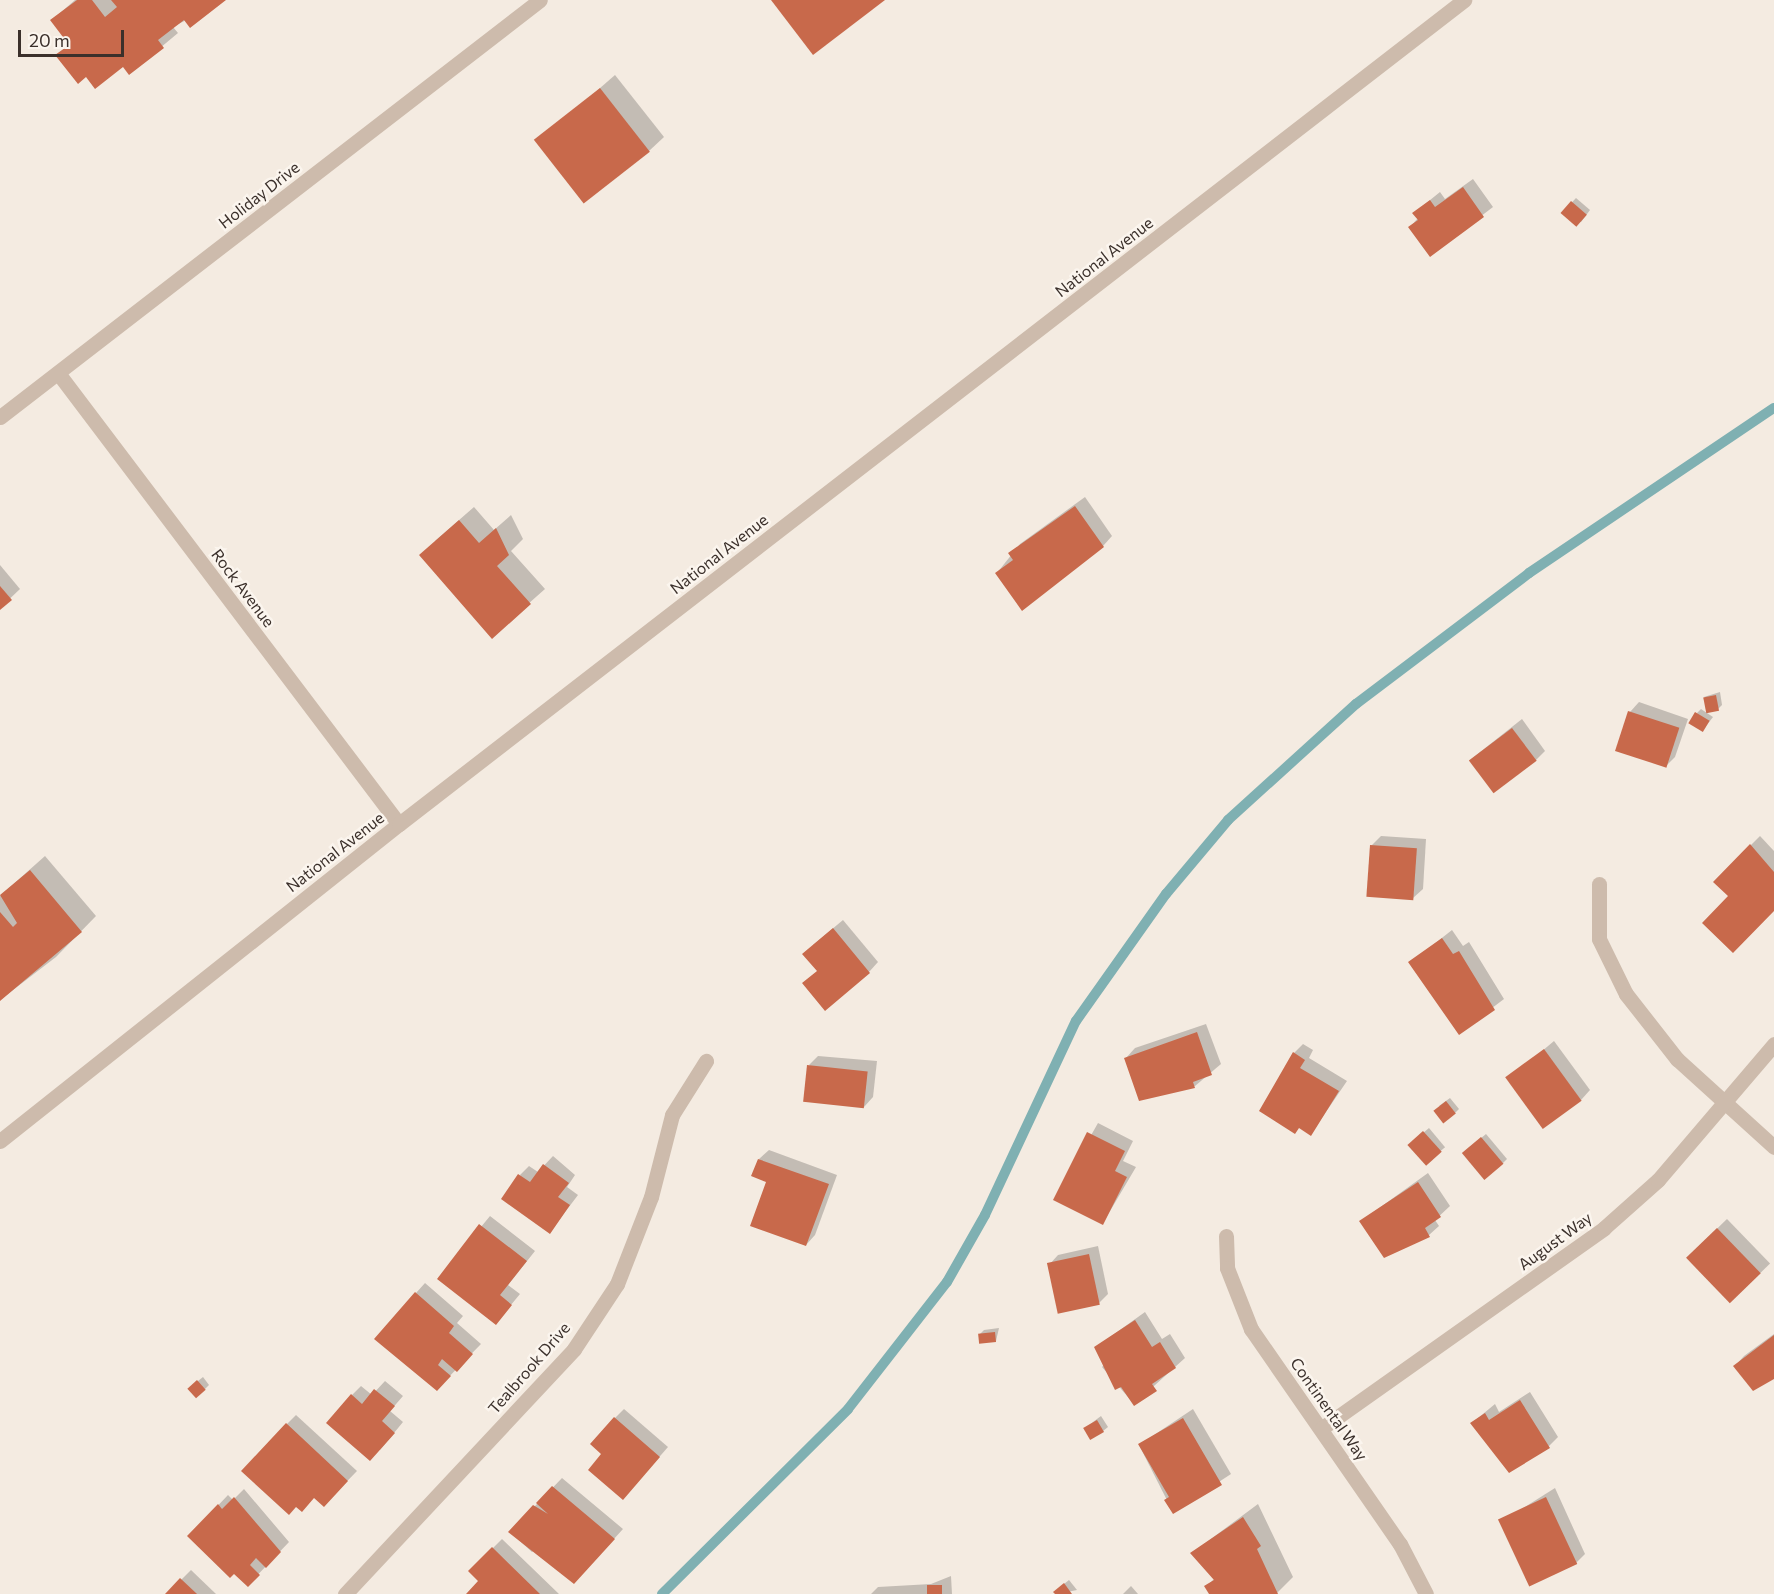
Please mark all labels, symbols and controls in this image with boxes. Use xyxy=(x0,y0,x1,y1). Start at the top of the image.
scale bar xyxy=(21,18,128,56)
text: 20 m xyxy=(29,29,70,51)
street label: Holiday Drive xyxy=(215,158,303,232)
street label: National Avenue xyxy=(1051,213,1157,301)
street label: National Avenue xyxy=(666,510,772,598)
street label: Rock Avenue xyxy=(207,545,279,631)
street label: National Avenue xyxy=(282,808,388,896)
street label: August Way xyxy=(1514,1208,1596,1274)
street label: Tealbrook Drive xyxy=(484,1318,574,1418)
street label: Continental Way xyxy=(1286,1354,1372,1464)

